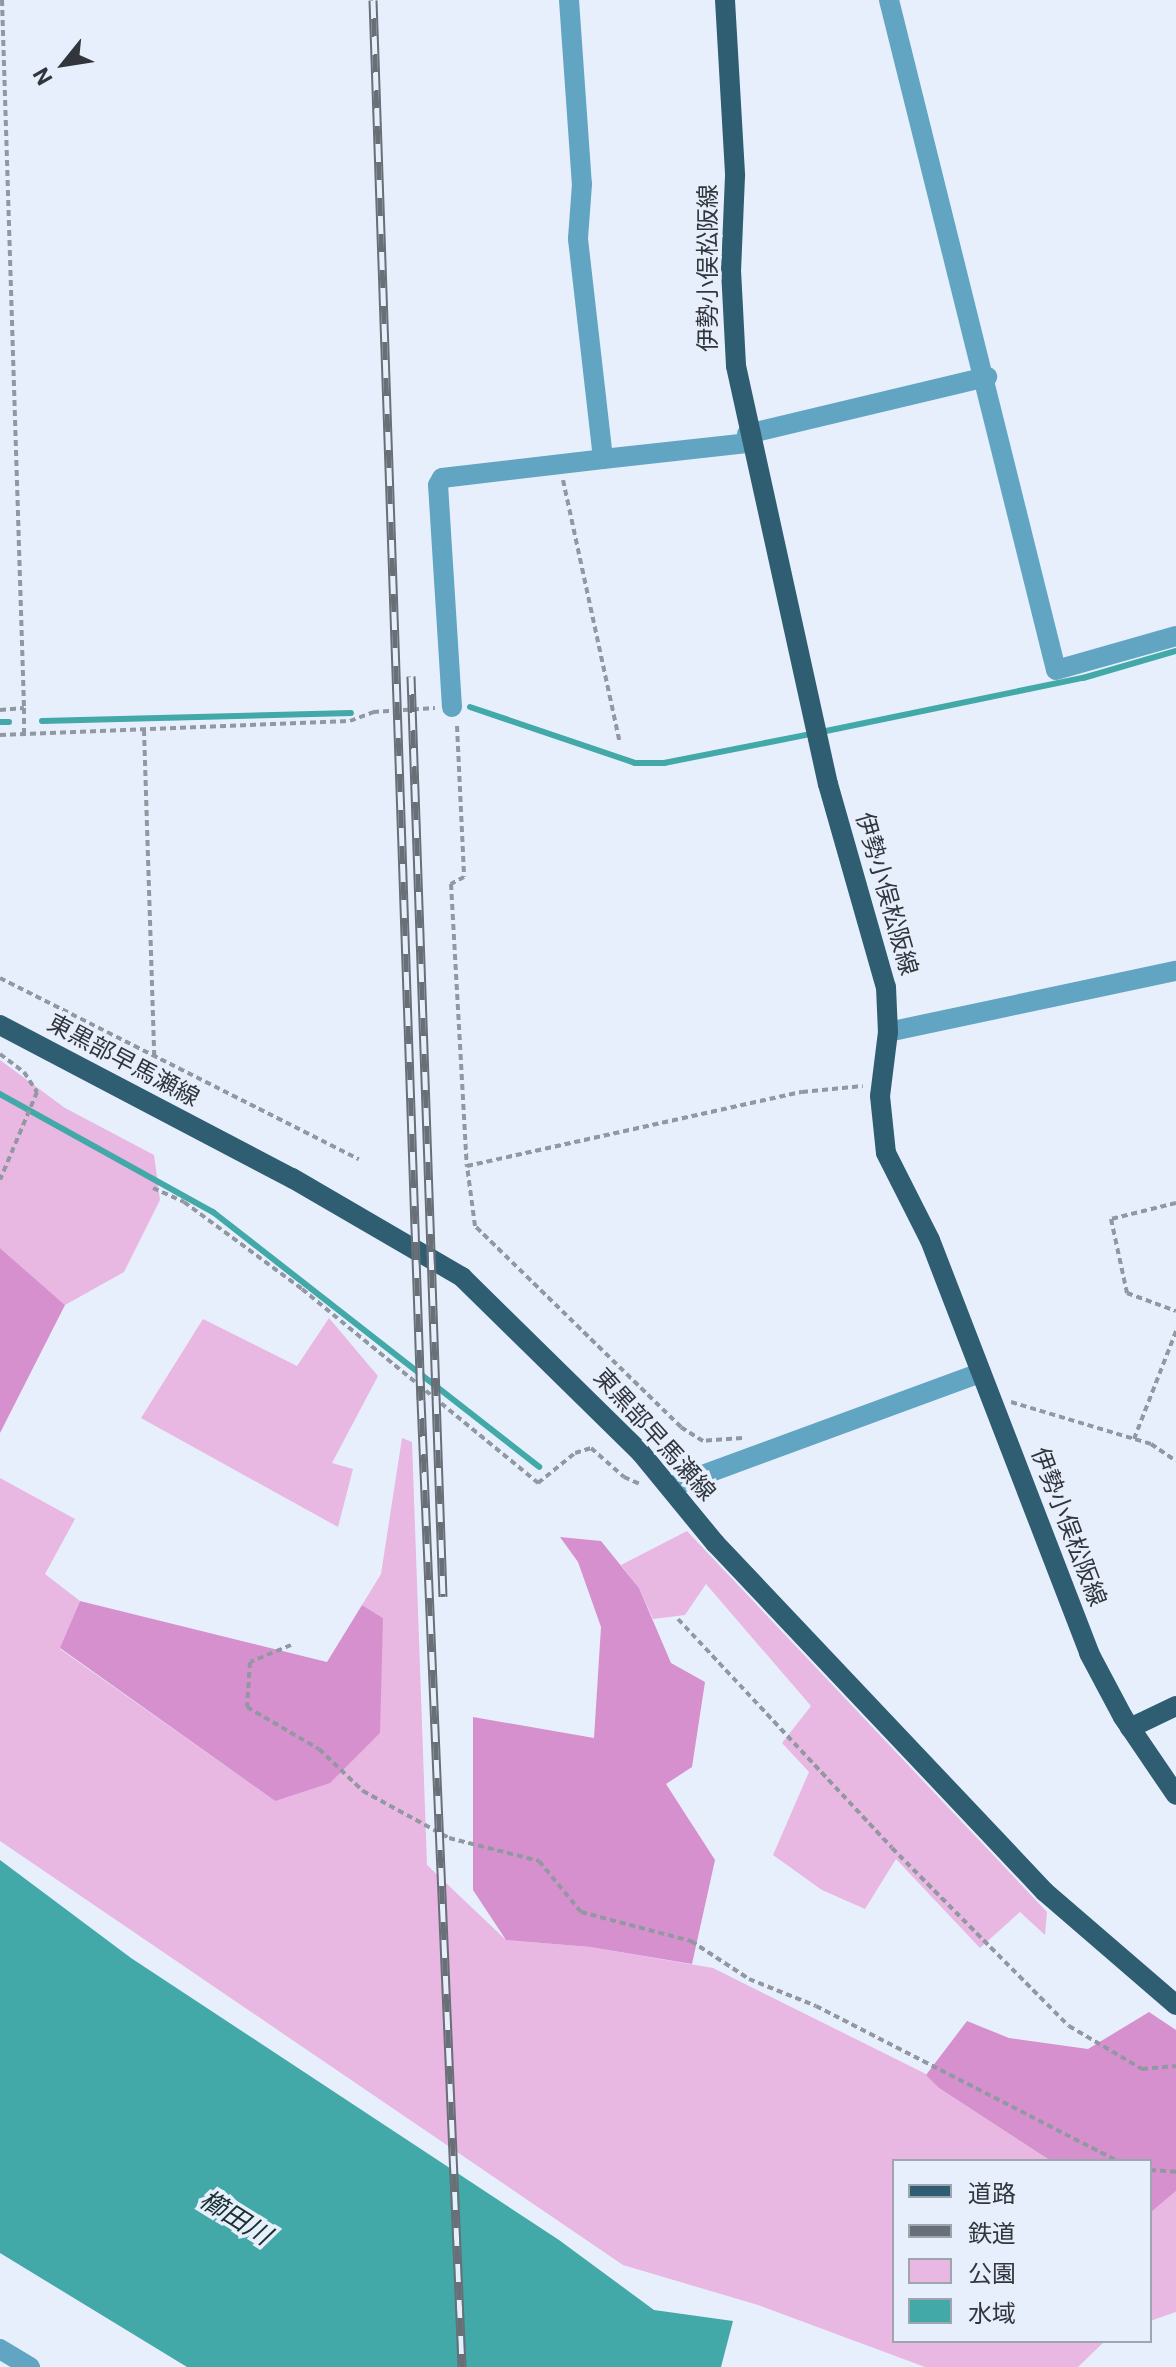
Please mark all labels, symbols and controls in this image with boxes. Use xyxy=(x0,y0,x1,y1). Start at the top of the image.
north arrow xyxy=(24,24,104,104)
text: N xyxy=(28,63,57,89)
street label: 伊勢小俣松阪線 xyxy=(695,184,723,352)
street label: 伊勢小俣松阪線 xyxy=(849,809,923,979)
street label: 東黒部早馬瀬線 xyxy=(42,1009,204,1113)
street label: 東黒部早馬瀬線 xyxy=(587,1363,721,1507)
street label: 伊勢小俣松阪線 xyxy=(1024,1443,1112,1611)
legend xyxy=(892,2159,1152,2343)
text: 道路 xyxy=(968,2180,1016,2208)
water label: 櫛田川 xyxy=(194,2184,276,2252)
text: 鉄道 xyxy=(968,2220,1016,2248)
text: 公園 xyxy=(968,2260,1016,2288)
text: 水域 xyxy=(968,2300,1016,2328)

